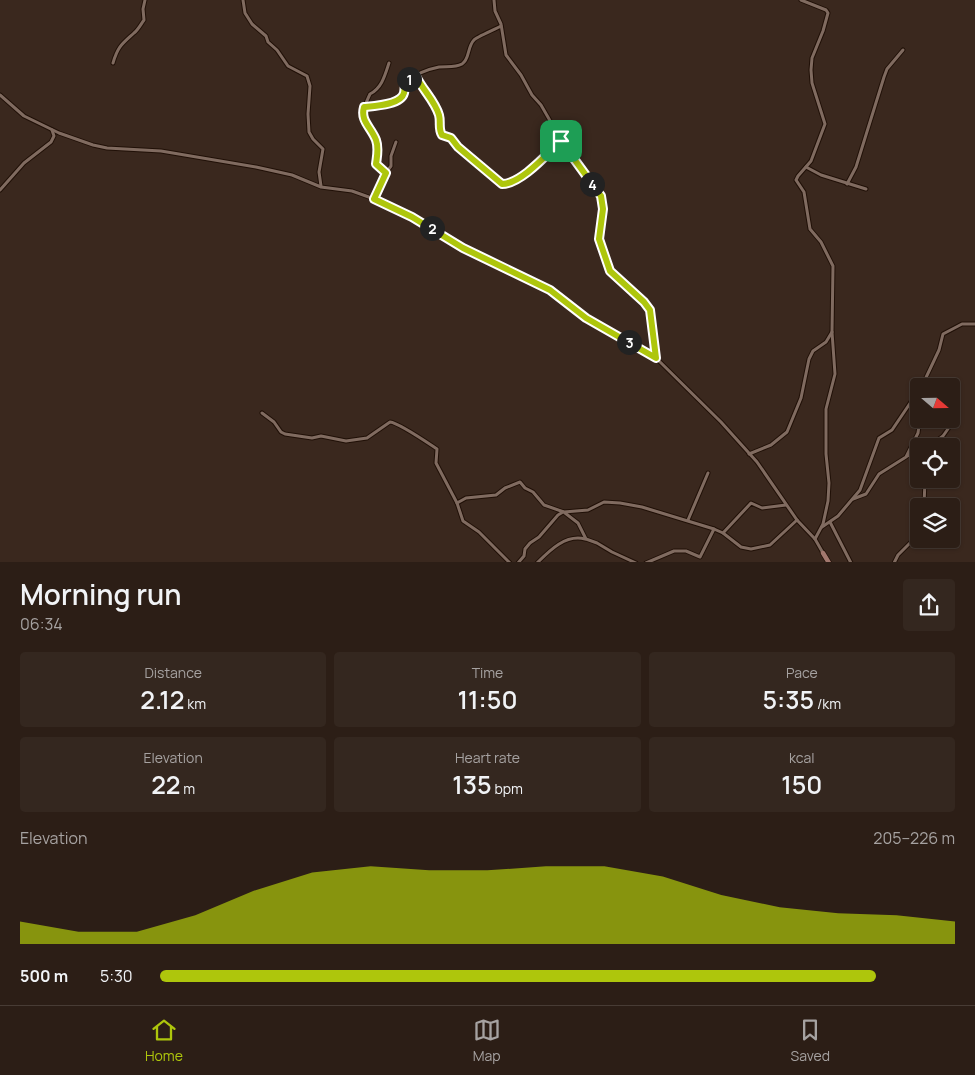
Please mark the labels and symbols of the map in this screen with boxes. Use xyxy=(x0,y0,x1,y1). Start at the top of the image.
pin: 1 xyxy=(396,66,422,92)
pin xyxy=(540,120,582,162)
pin: 4 xyxy=(580,172,604,196)
pin: 2 xyxy=(420,216,444,240)
pin: 3 xyxy=(616,330,642,354)
north arrow xyxy=(910,378,960,428)

